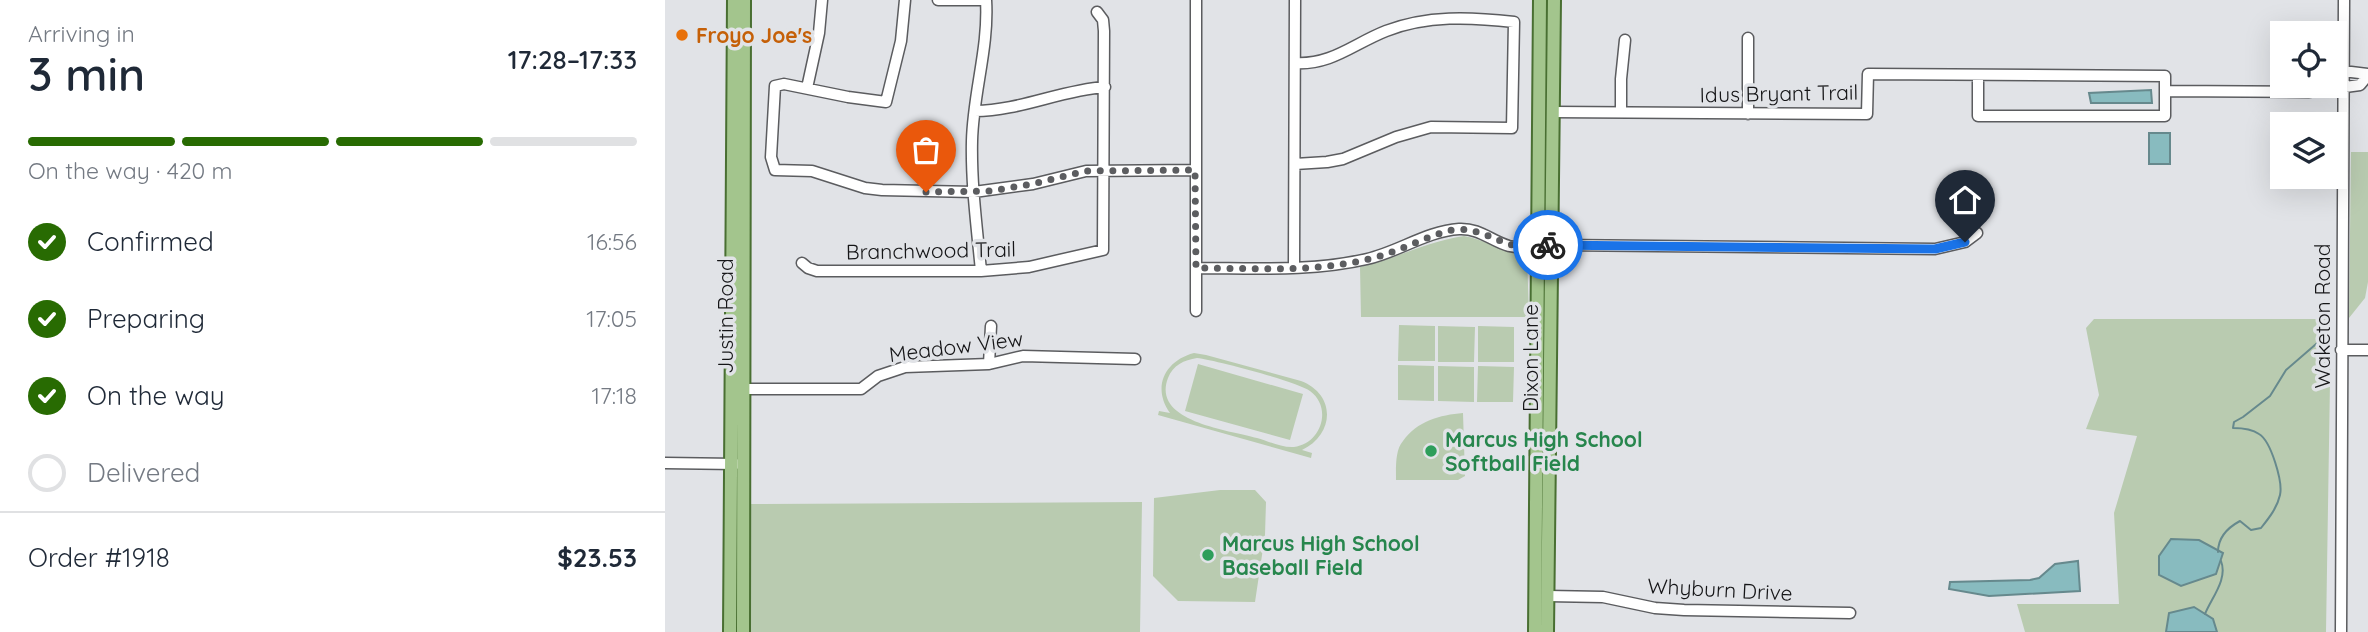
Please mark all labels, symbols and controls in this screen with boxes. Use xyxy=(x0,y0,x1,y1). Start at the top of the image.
text: Arriving in xyxy=(28,19,135,48)
map controls xyxy=(2270,21,2347,189)
button: locate xyxy=(2270,21,2347,98)
place label: Froyo Joe's xyxy=(696,22,812,48)
marker: Froyo Joe's xyxy=(674,27,690,43)
text: 17:28–17:33 xyxy=(508,43,637,76)
text: 3 min xyxy=(28,45,145,103)
street label: Idus Bryant Trail xyxy=(1700,79,1858,107)
button: layers xyxy=(2270,112,2347,189)
pin xyxy=(896,120,956,192)
icon: bag xyxy=(907,131,945,169)
text: On the way · 420 m xyxy=(28,156,233,185)
pin xyxy=(1935,170,1995,242)
icon: home xyxy=(1946,181,1984,219)
courier xyxy=(1513,210,1583,280)
icon: check xyxy=(28,223,66,261)
text: Confirmed xyxy=(87,225,214,258)
icon: bike xyxy=(1529,226,1567,264)
text: 16:56 xyxy=(587,227,637,256)
street label: Branchwood Trail xyxy=(846,236,1016,264)
street label: Waketon Road xyxy=(2309,243,2335,389)
street label: Justin Road xyxy=(712,258,738,374)
icon: check xyxy=(28,300,66,338)
text: Preparing xyxy=(87,302,205,335)
text: 17:05 xyxy=(586,304,637,333)
street label: Dixon Lane xyxy=(1517,304,1543,412)
street label: Meadow View xyxy=(887,325,1025,367)
icon: check xyxy=(28,377,66,415)
text: On the way xyxy=(87,379,225,412)
text: 17:18 xyxy=(591,381,637,410)
place label: Marcus High School Softball Field xyxy=(1445,426,1643,476)
marker: Marcus High School Softball Field xyxy=(1423,443,1439,459)
text: Delivered xyxy=(87,456,200,489)
place label: Marcus High School Baseball Field xyxy=(1222,530,1420,580)
text: Order #1918 xyxy=(28,541,170,574)
text: $23.53 xyxy=(557,541,637,574)
marker: Marcus High School Baseball Field xyxy=(1200,547,1216,563)
street label: Whyburn Drive xyxy=(1647,572,1793,606)

